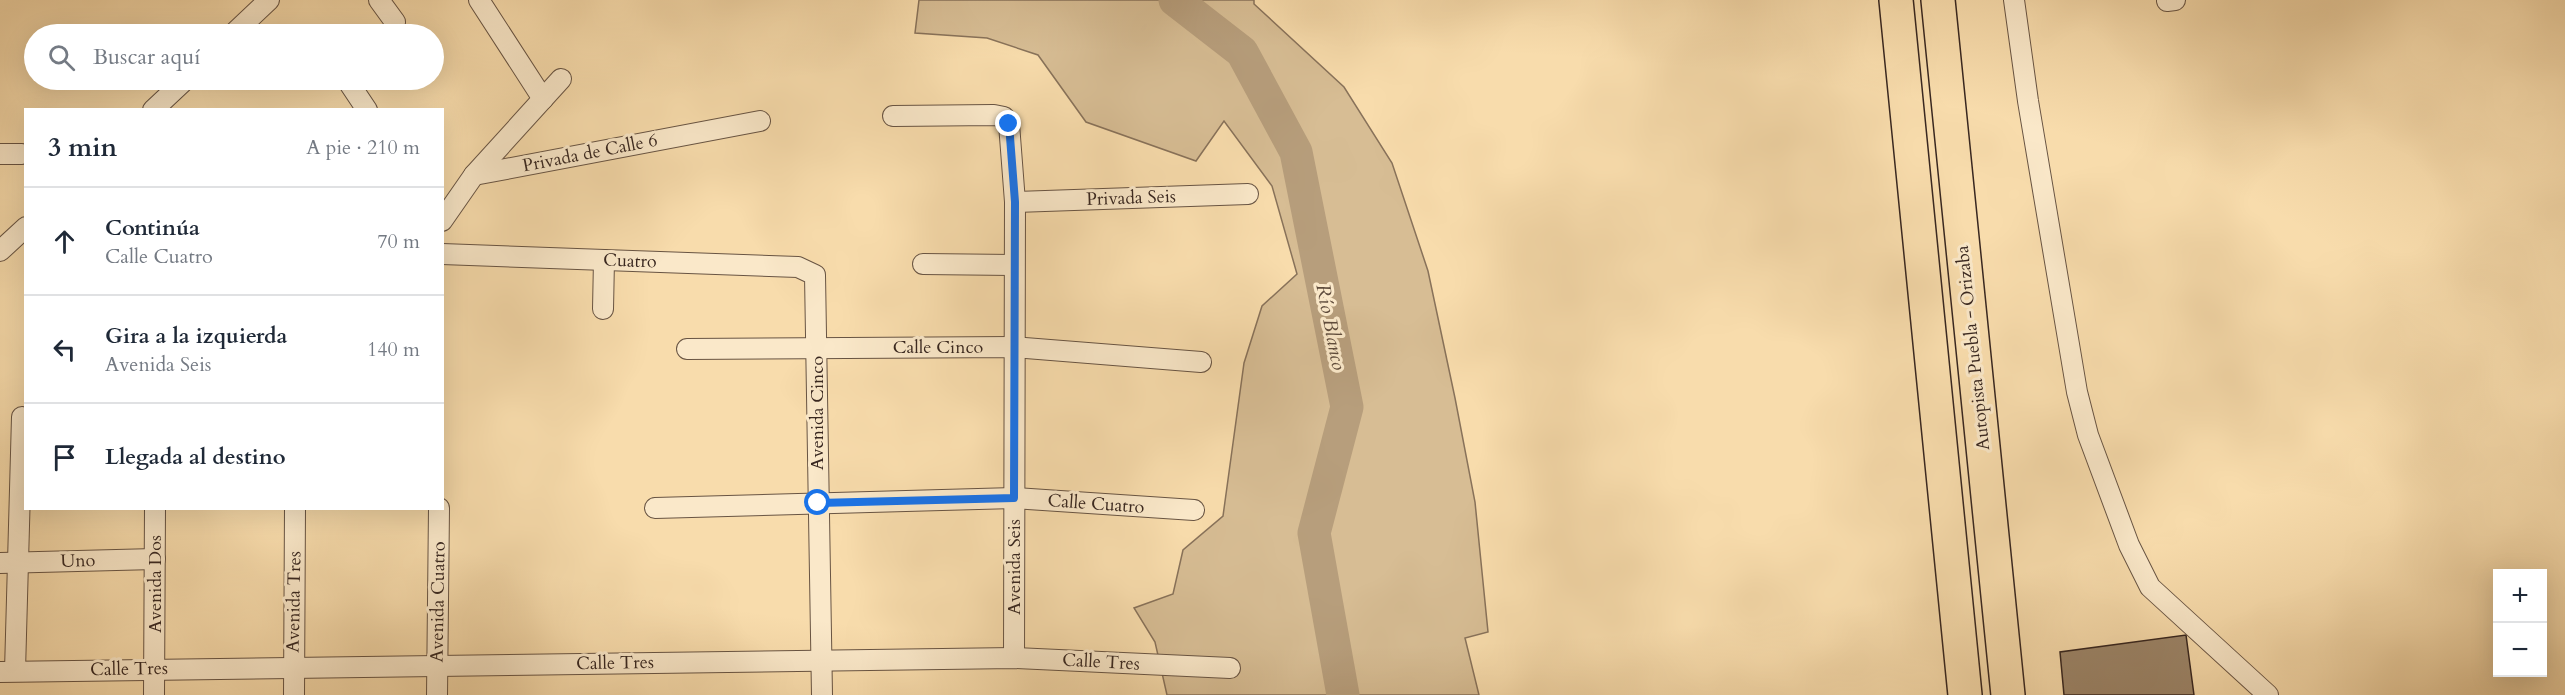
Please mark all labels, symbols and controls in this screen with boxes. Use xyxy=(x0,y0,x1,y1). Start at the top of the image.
search box xyxy=(24,24,444,90)
icon: search xyxy=(45,41,78,74)
text: Buscar aquí xyxy=(93,42,200,72)
route end xyxy=(995,110,1021,136)
street label: Privada de Calle 6 xyxy=(520,128,660,178)
text: 3 min xyxy=(48,130,117,165)
text: A pie · 210 m xyxy=(306,134,420,161)
street label: Privada Seis xyxy=(1086,184,1176,212)
text: Continúa xyxy=(105,213,200,243)
icon: ahead xyxy=(48,225,81,258)
text: 70 m xyxy=(377,228,420,255)
text: Calle Cuatro xyxy=(105,243,213,270)
street label: Autopista Puebla - Orizaba xyxy=(1950,244,1996,452)
street label: Cuatro xyxy=(603,248,657,274)
water label: Río Blanco xyxy=(1309,282,1353,372)
text: Gira a la izquierda xyxy=(105,321,288,351)
icon: left xyxy=(48,333,81,366)
street label: Calle Cinco xyxy=(893,335,984,360)
text: 140 m xyxy=(367,336,420,363)
text: Avenida Seis xyxy=(105,351,212,378)
street label: Avenida Cinco xyxy=(805,355,830,470)
icon: arrive xyxy=(48,441,81,474)
text: Llegada al destino xyxy=(105,442,286,472)
street label: Calle Cuatro xyxy=(1047,488,1146,520)
route start xyxy=(804,489,830,515)
street label: Avenida Seis xyxy=(1002,519,1027,615)
street label: Avenida Dos xyxy=(143,535,168,633)
street label: Avenida Cuatro xyxy=(424,541,452,663)
street label: Uno xyxy=(60,548,96,574)
street label: Avenida Tres xyxy=(281,551,307,653)
map controls xyxy=(2493,569,2547,677)
button: + xyxy=(2493,569,2547,623)
button: − xyxy=(2493,623,2547,677)
street label: Calle Tres xyxy=(1062,647,1140,677)
street label: Calle Tres xyxy=(576,650,654,676)
street label: Calle Tres xyxy=(90,656,168,682)

